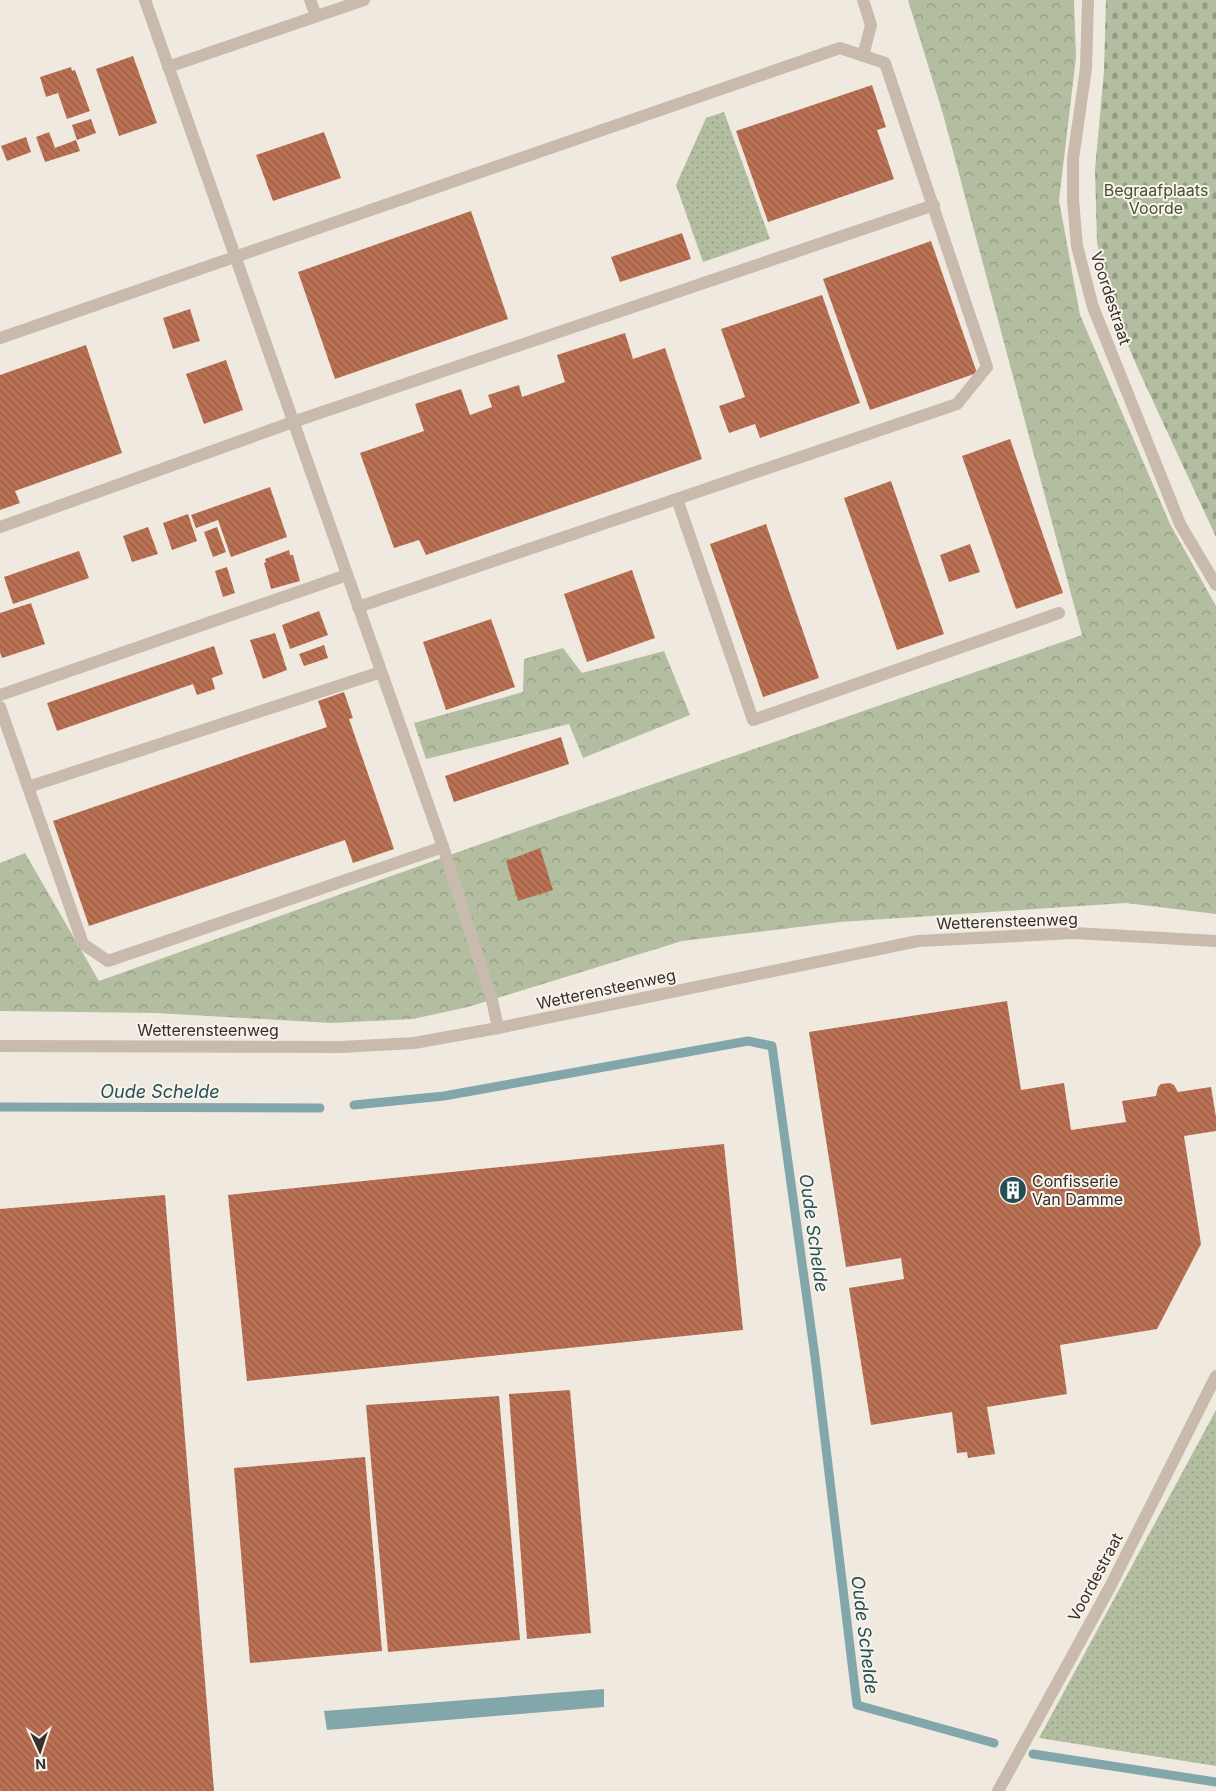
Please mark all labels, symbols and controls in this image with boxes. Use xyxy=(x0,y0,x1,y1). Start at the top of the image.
park label: Begraafplaats Voorde xyxy=(1104,180,1208,218)
street label: Voordestraat xyxy=(1086,249,1136,347)
street label: Wetterensteenweg xyxy=(936,909,1078,933)
street label: Wetterensteenweg xyxy=(535,964,677,1014)
street label: Wetterensteenweg xyxy=(137,1020,279,1040)
water label: Oude Schelde xyxy=(100,1081,220,1102)
place label: Confisserie Van Damme xyxy=(1032,1171,1123,1209)
water label: Oude Schelde xyxy=(795,1172,833,1294)
building icon: Confisserie Van Damme xyxy=(998,1175,1028,1205)
street label: Voordestraat xyxy=(1063,1529,1127,1625)
water label: Oude Schelde xyxy=(847,1574,883,1696)
north arrow xyxy=(15,1726,65,1776)
text: N xyxy=(35,1756,46,1773)

